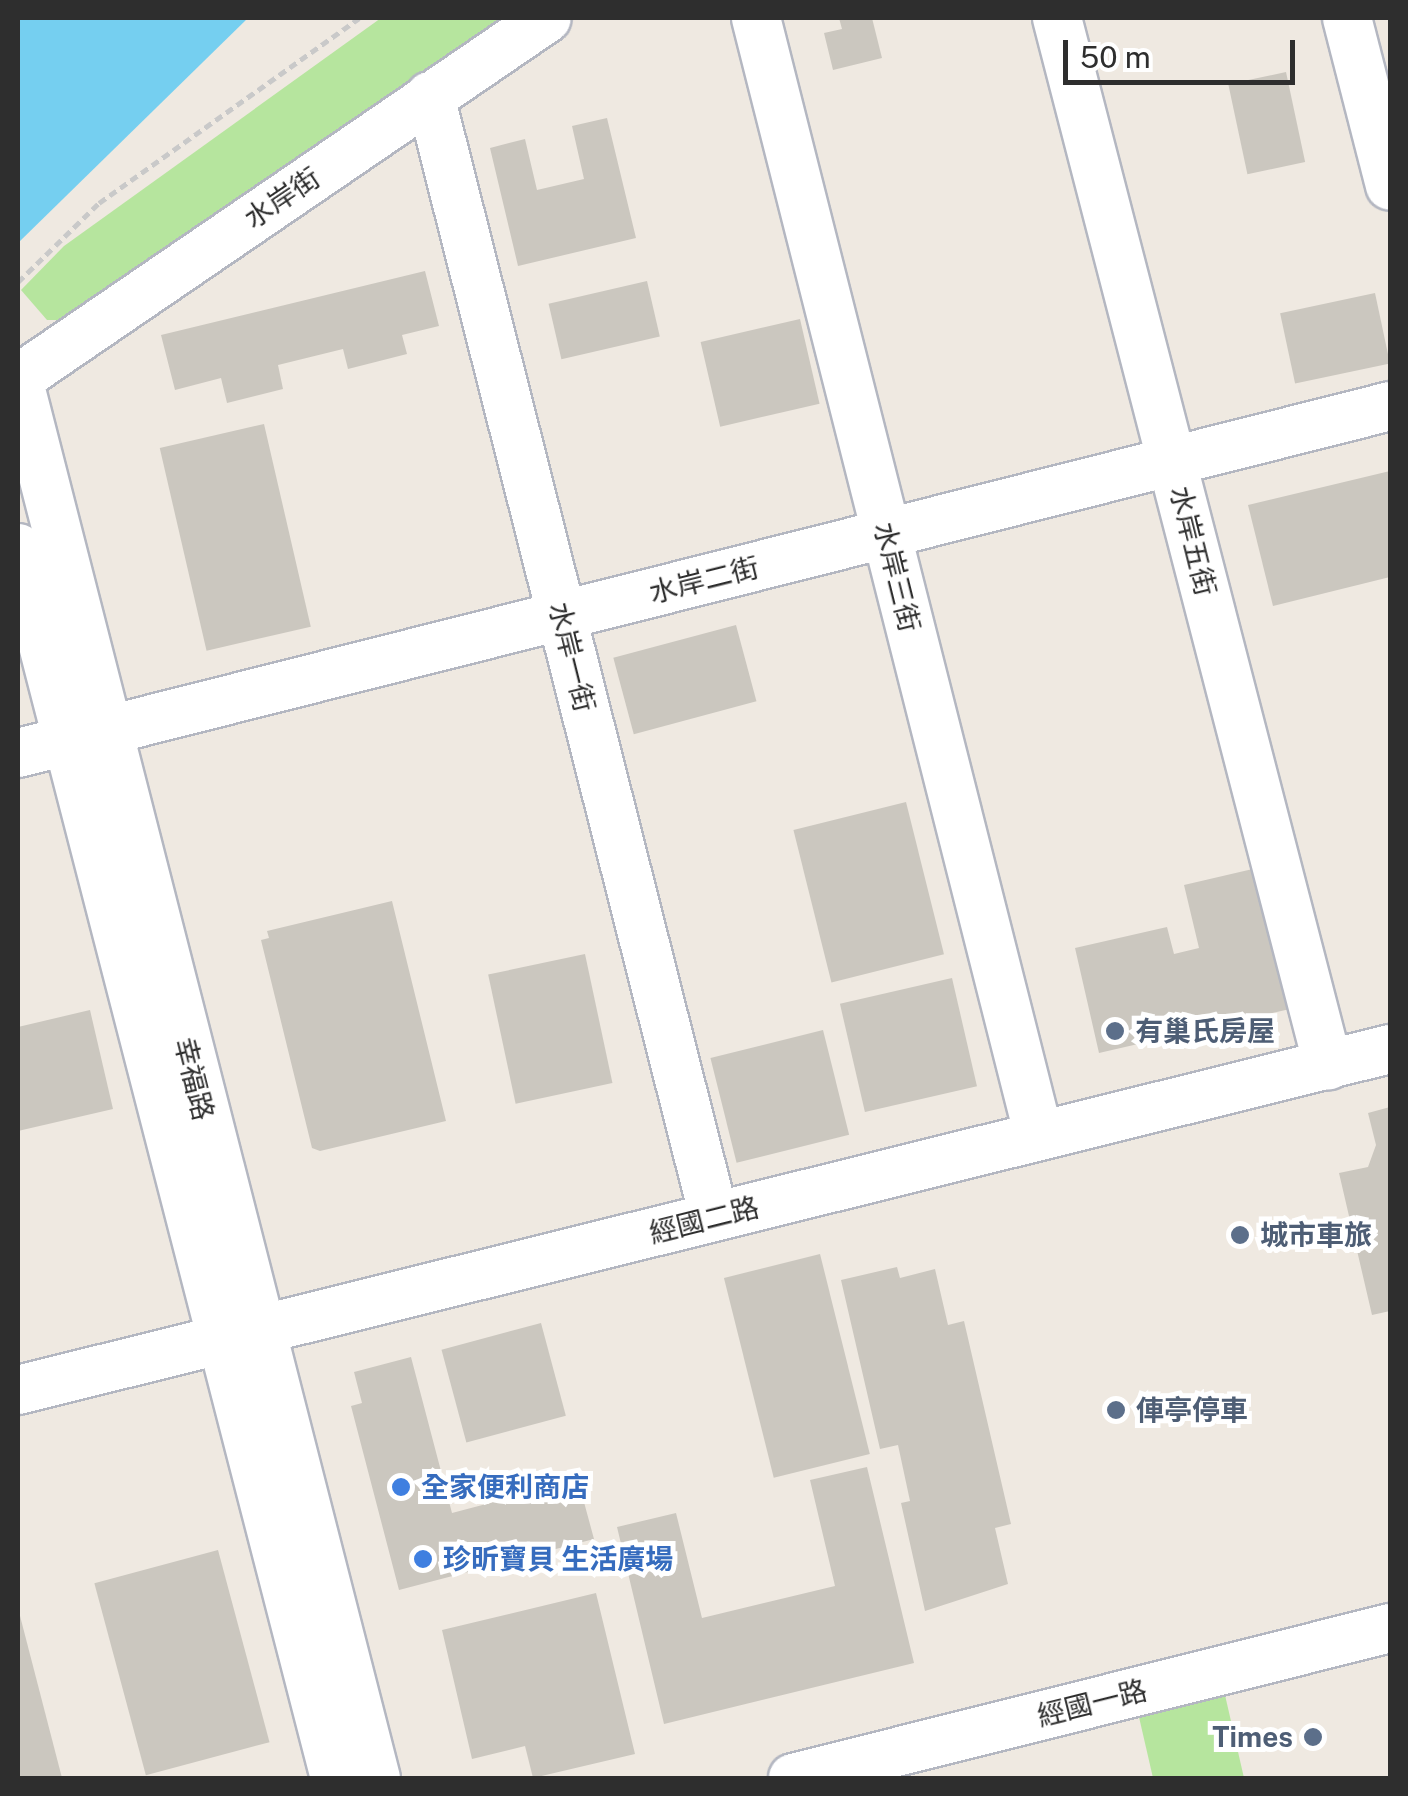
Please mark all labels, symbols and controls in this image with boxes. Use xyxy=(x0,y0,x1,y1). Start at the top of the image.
scale bar xyxy=(1068,20,1300,82)
text: 50 m xyxy=(1080,39,1151,75)
street label: 水岸街 xyxy=(238,161,326,235)
street label: 水岸五街 xyxy=(1163,483,1223,599)
street label: 水岸三街 xyxy=(867,519,927,635)
street label: 水岸二街 xyxy=(646,550,762,610)
street label: 水岸一街 xyxy=(542,599,602,715)
place label: 有巢氏房屋 xyxy=(1135,1014,1275,1048)
marker: 有巢氏房屋 xyxy=(1104,1020,1126,1042)
street label: 幸福路 xyxy=(168,1034,220,1124)
street label: 經國二路 xyxy=(646,1190,762,1250)
place label: 城市車旅 xyxy=(1260,1218,1372,1252)
marker: 城市車旅 xyxy=(1229,1224,1251,1246)
place label: 俥亭停車 xyxy=(1136,1393,1248,1427)
marker: 俥亭停車 xyxy=(1105,1399,1127,1421)
place label: 全家便利商店 xyxy=(421,1470,589,1504)
marker: 全家便利商店 xyxy=(390,1476,412,1498)
place label: 珍昕寶貝 生活廣場 xyxy=(443,1542,673,1576)
marker: 珍昕寶貝 生活廣場 xyxy=(412,1548,434,1570)
street label: 經國一路 xyxy=(1034,1673,1150,1733)
place label: Times xyxy=(1212,1720,1293,1754)
marker: Times xyxy=(1302,1726,1324,1748)

